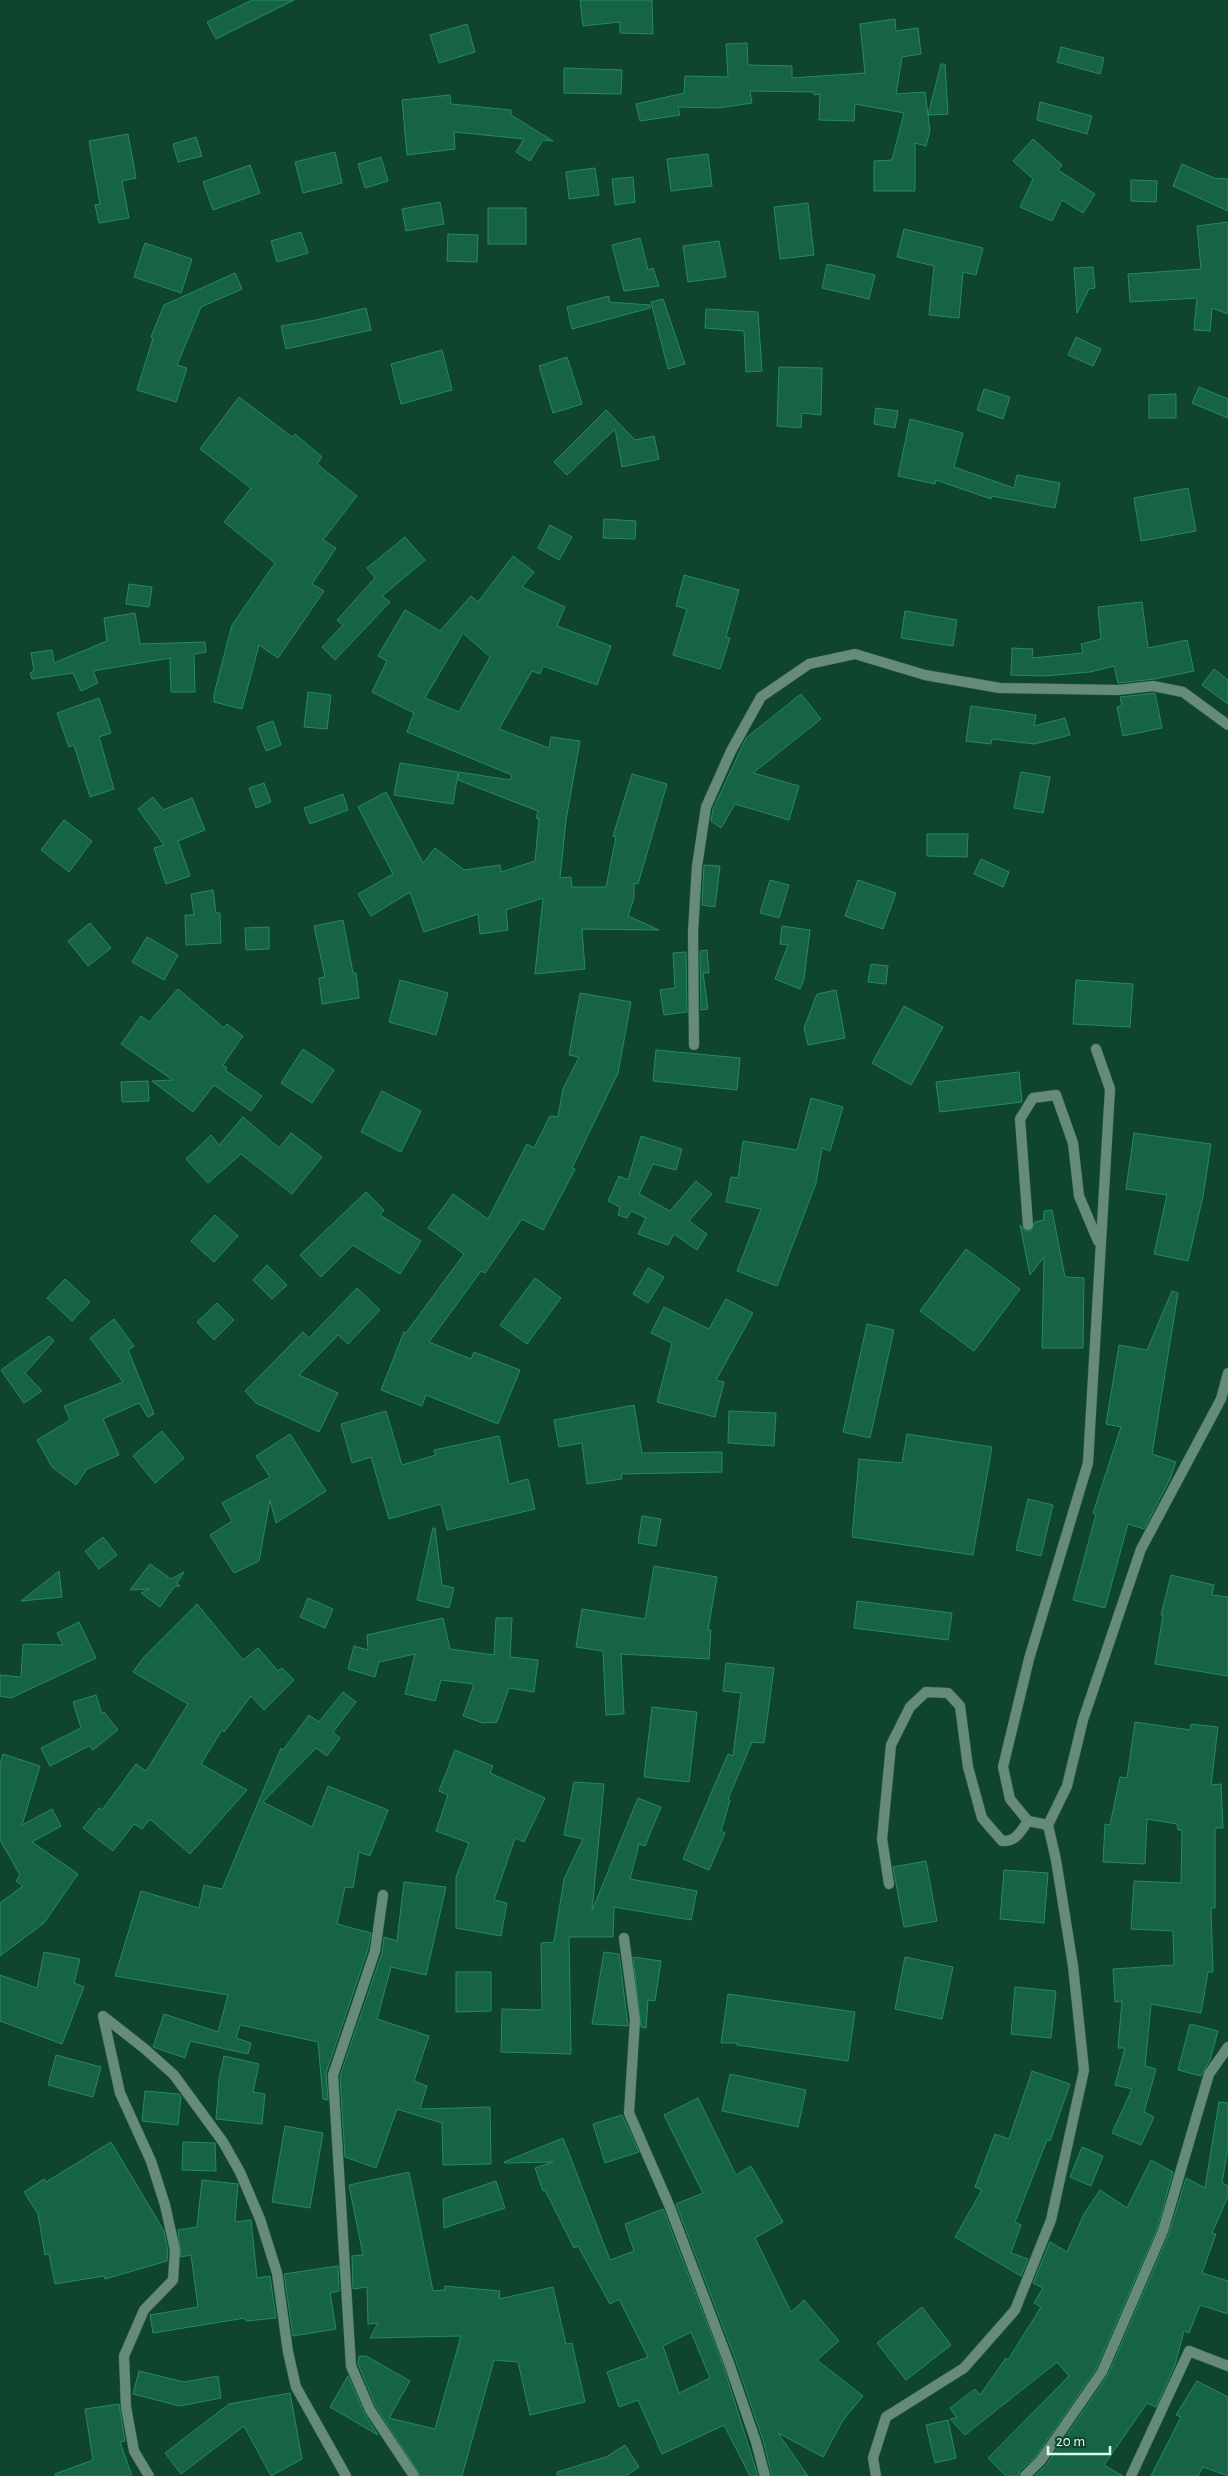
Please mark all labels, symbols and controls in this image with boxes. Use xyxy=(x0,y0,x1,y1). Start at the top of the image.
scale bar xyxy=(1048,2424,1110,2456)
text: 20 m xyxy=(1056,2434,1085,2449)

